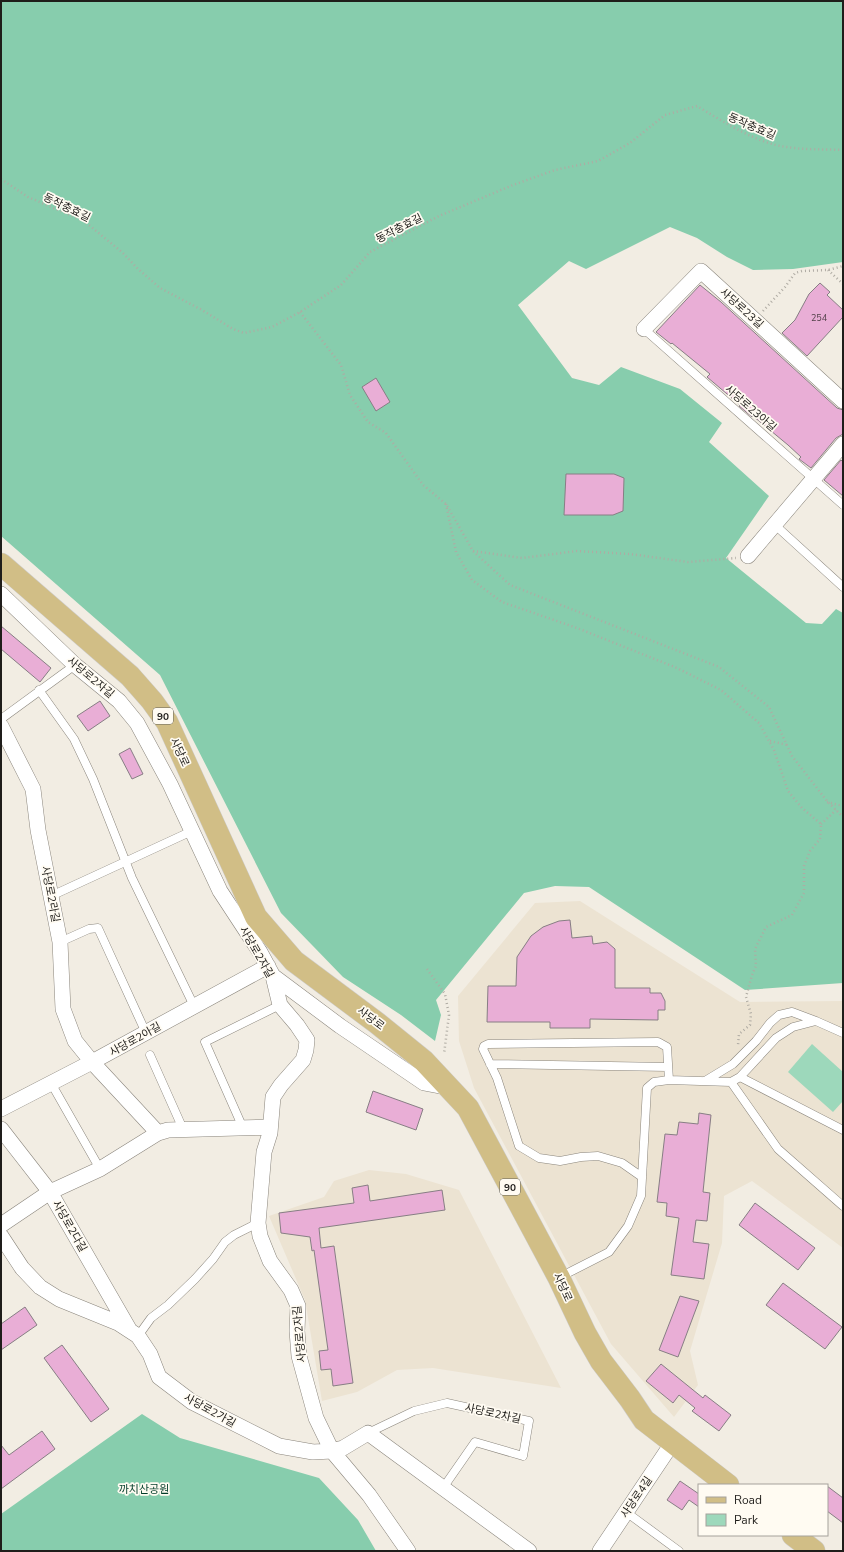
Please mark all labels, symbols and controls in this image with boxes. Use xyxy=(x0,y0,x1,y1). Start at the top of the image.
street label: 동작충효길 xyxy=(726,110,778,143)
street label: 동작충효길 xyxy=(41,190,93,225)
street label: 동작충효길 xyxy=(373,210,425,247)
street label: 사당로23길 xyxy=(717,285,767,332)
house number: 254 xyxy=(811,312,828,324)
street label: 사당로23아길 xyxy=(722,382,780,435)
street label: 사당로2자길 xyxy=(64,653,117,702)
road number: 90 xyxy=(153,708,173,724)
street label: 사당로 xyxy=(166,735,193,769)
street label: 사당로2라길 xyxy=(38,865,63,924)
street label: 사당로2자길 xyxy=(236,924,277,981)
street label: 사당로 xyxy=(354,1003,387,1034)
street label: 사당로2아길 xyxy=(107,1019,164,1060)
road number: 90 xyxy=(500,1179,520,1195)
street label: 사당로2다길 xyxy=(49,1198,90,1255)
street label: 사당로 xyxy=(549,1270,576,1304)
street label: 사당로2자길 xyxy=(290,1305,309,1363)
street label: 사당로2가길 xyxy=(181,1390,238,1431)
street label: 사당로2차길 xyxy=(463,1400,522,1427)
street label: 사당로4길 xyxy=(617,1474,656,1521)
park label: 까치산공원 xyxy=(119,1482,169,1497)
legend xyxy=(698,1484,828,1536)
text: Road xyxy=(734,1492,762,1508)
text: Park xyxy=(734,1512,759,1528)

